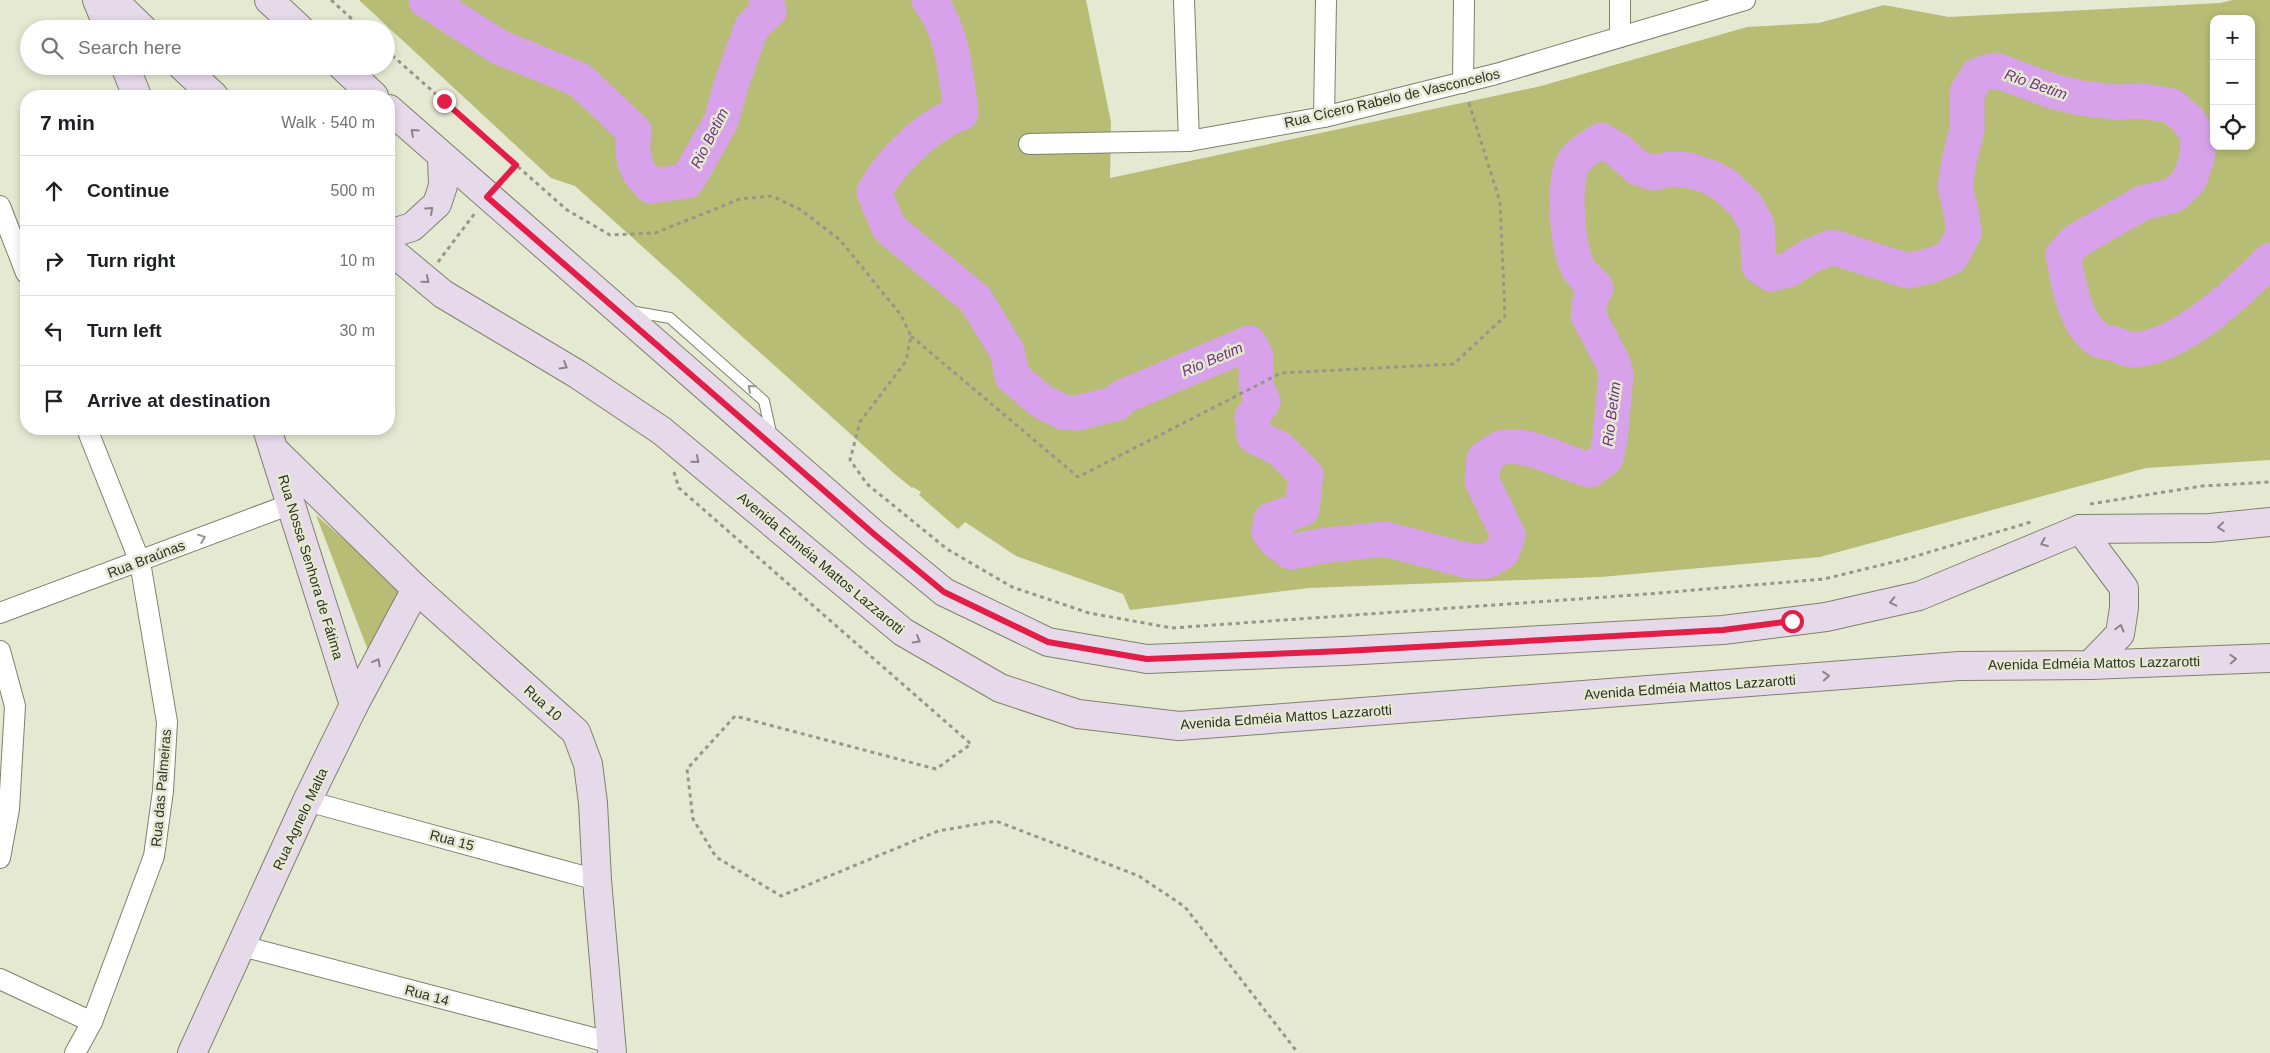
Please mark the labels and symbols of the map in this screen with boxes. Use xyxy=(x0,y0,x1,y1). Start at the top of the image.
street label: Rua Cícero Rabelo de Vasconcelos xyxy=(1283,65,1501,131)
water label: Rio Betim xyxy=(2002,65,2070,103)
route end xyxy=(433,90,456,113)
water label: Rio Betim xyxy=(687,105,731,171)
one-way arrow xyxy=(410,129,419,138)
one-way arrow xyxy=(425,207,434,216)
one-way arrow xyxy=(420,275,429,283)
water label: Rio Betim xyxy=(1179,338,1245,380)
one-way arrow xyxy=(558,359,567,369)
water label: Rio Betim xyxy=(1599,381,1623,447)
one-way arrow xyxy=(747,385,756,394)
one-way arrow xyxy=(691,454,700,463)
street label: Rua Nossa Senhora de Fátima xyxy=(275,473,347,661)
street label: Avenida Edméia Mattos Lazzarotti xyxy=(735,489,907,637)
one-way arrow xyxy=(2217,521,2225,532)
one-way arrow xyxy=(197,534,205,544)
street label: Rua Braúnas xyxy=(105,537,187,581)
one-way arrow xyxy=(2040,537,2049,548)
one-way arrow xyxy=(1889,596,1898,607)
route start xyxy=(1781,610,1804,633)
one-way arrow xyxy=(2114,624,2124,633)
one-way arrow xyxy=(912,633,921,643)
street label: Avenida Edméia Mattos Lazzarotti xyxy=(1988,653,2200,673)
one-way arrow xyxy=(2229,654,2237,665)
one-way arrow xyxy=(371,659,381,668)
one-way arrow xyxy=(1822,671,1830,682)
street label: Avenida Edméia Mattos Lazzarotti xyxy=(1584,672,1796,702)
street label: Rua 10 xyxy=(521,682,565,724)
street label: Avenida Edméia Mattos Lazzarotti xyxy=(1180,702,1392,732)
street label: Rua das Palmeiras xyxy=(148,728,174,848)
street label: Rua Agnelo Malta xyxy=(269,765,331,872)
street label: Rua 15 xyxy=(428,826,476,854)
street label: Rua 14 xyxy=(403,981,451,1009)

